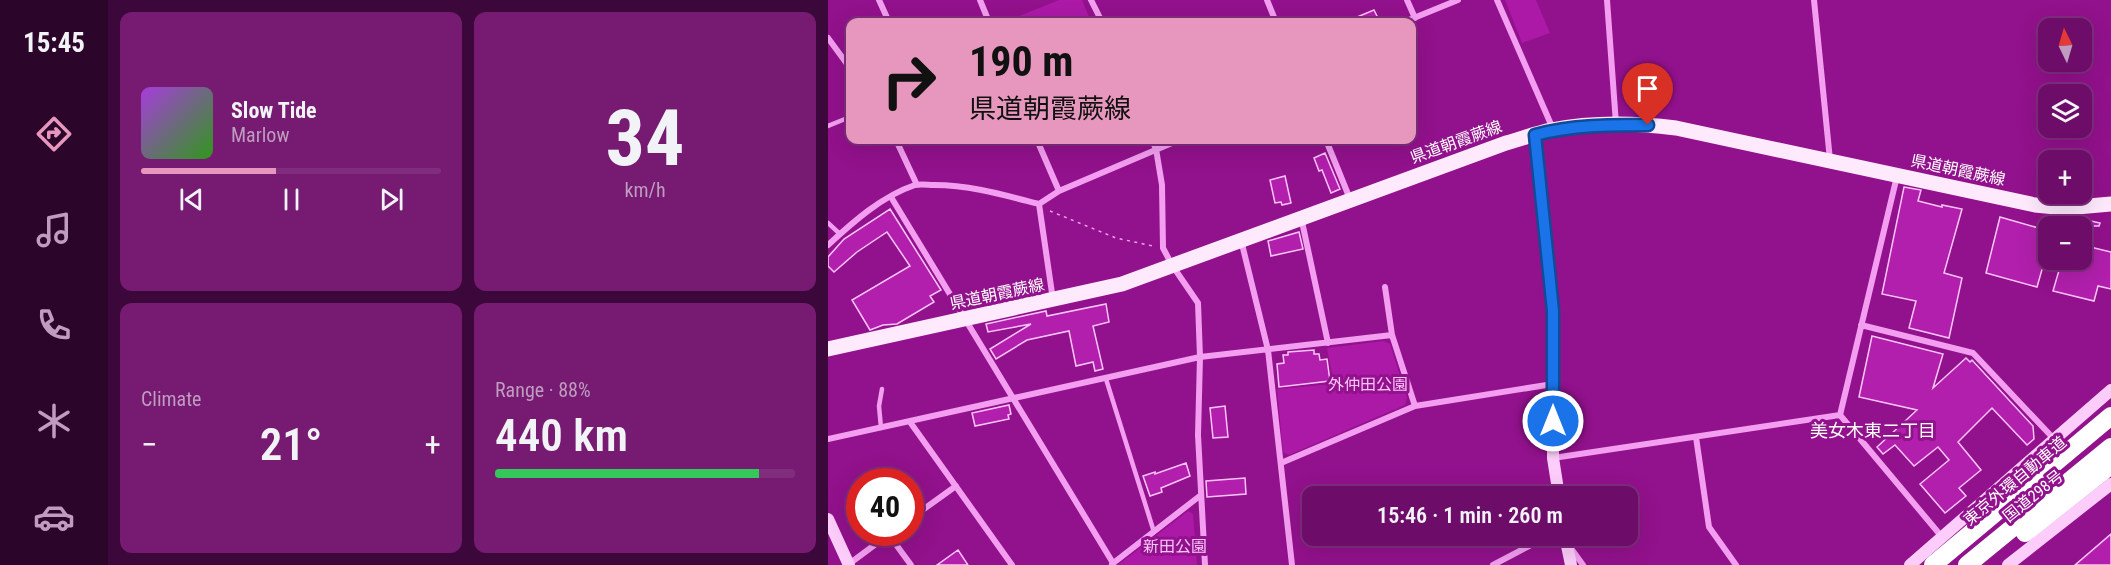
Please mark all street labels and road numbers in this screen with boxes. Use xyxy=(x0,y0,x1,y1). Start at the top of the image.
street label: 県道朝霞蕨線 xyxy=(1408,117,1504,167)
street label: 県道朝霞蕨線 xyxy=(1909,151,2007,189)
street label: 県道朝霞蕨線 xyxy=(948,275,1046,313)
street label: 東京外環自動車道 xyxy=(1960,433,2070,529)
street label: 国道298号 xyxy=(1999,466,2067,526)

